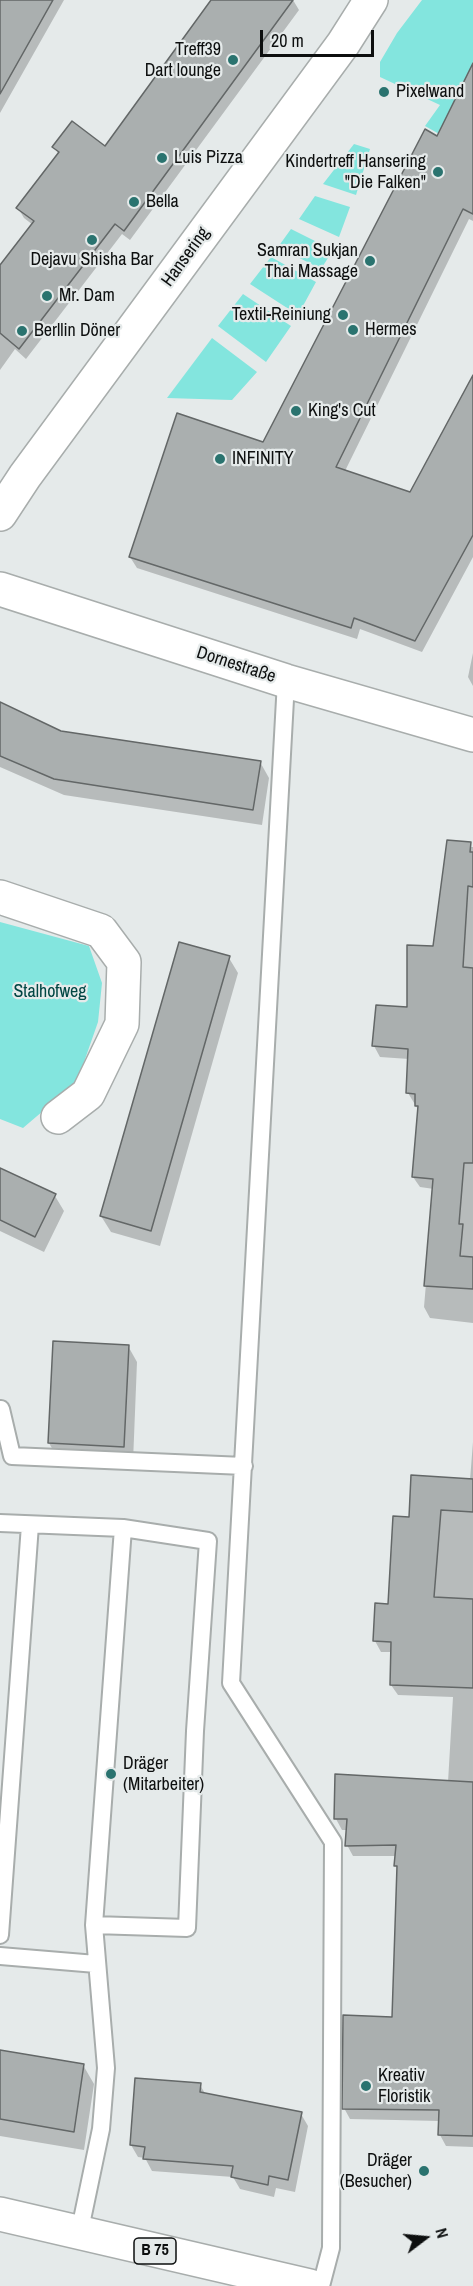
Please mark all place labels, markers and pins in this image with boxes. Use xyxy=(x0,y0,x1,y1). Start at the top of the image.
place label: Treff39 Dart lounge xyxy=(145,39,221,82)
marker: Treff39 Dart lounge xyxy=(226,53,240,67)
place label: Pixelwand xyxy=(396,81,464,103)
marker: Pixelwand xyxy=(377,85,391,99)
place label: Luis Pizza xyxy=(174,147,243,169)
marker: Luis Pizza xyxy=(155,151,169,165)
place label: Kindertreff Hansering "Die Falken" xyxy=(285,151,426,194)
marker: Kindertreff Hansering "Die Falken" xyxy=(431,165,445,179)
place label: Bella xyxy=(146,191,179,213)
marker: Bella xyxy=(127,195,141,209)
marker: Dejavu Shisha Bar xyxy=(85,233,99,247)
place label: Samran Sukjan Thai Massage xyxy=(257,240,358,282)
place label: Dejavu Shisha Bar xyxy=(30,249,154,271)
marker: Samran Sukjan Thai Massage xyxy=(363,254,377,268)
place label: Mr. Dam xyxy=(59,285,115,307)
marker: Mr. Dam xyxy=(40,289,54,303)
place label: Textil-Reiniung xyxy=(232,304,331,326)
marker: Textil-Reiniung xyxy=(336,308,350,322)
place label: Hermes xyxy=(365,319,417,341)
place label: Berllin Döner xyxy=(34,320,120,342)
marker: Hermes xyxy=(346,323,360,337)
marker: Berllin Döner xyxy=(15,324,29,338)
place label: King's Cut xyxy=(308,400,376,422)
marker: King's Cut xyxy=(289,404,303,418)
place label: INFINITY xyxy=(232,448,294,470)
marker: INFINITY xyxy=(213,452,227,466)
place label: Dräger (Mitarbeiter) xyxy=(123,1753,204,1796)
marker: Dräger (Mitarbeiter) xyxy=(104,1767,118,1781)
place label: Kreativ Floristik xyxy=(378,2065,430,2108)
marker: Kreativ Floristik xyxy=(359,2079,373,2093)
place label: Dräger (Besucher) xyxy=(340,2150,412,2192)
marker: Dräger (Besucher) xyxy=(417,2164,431,2178)

